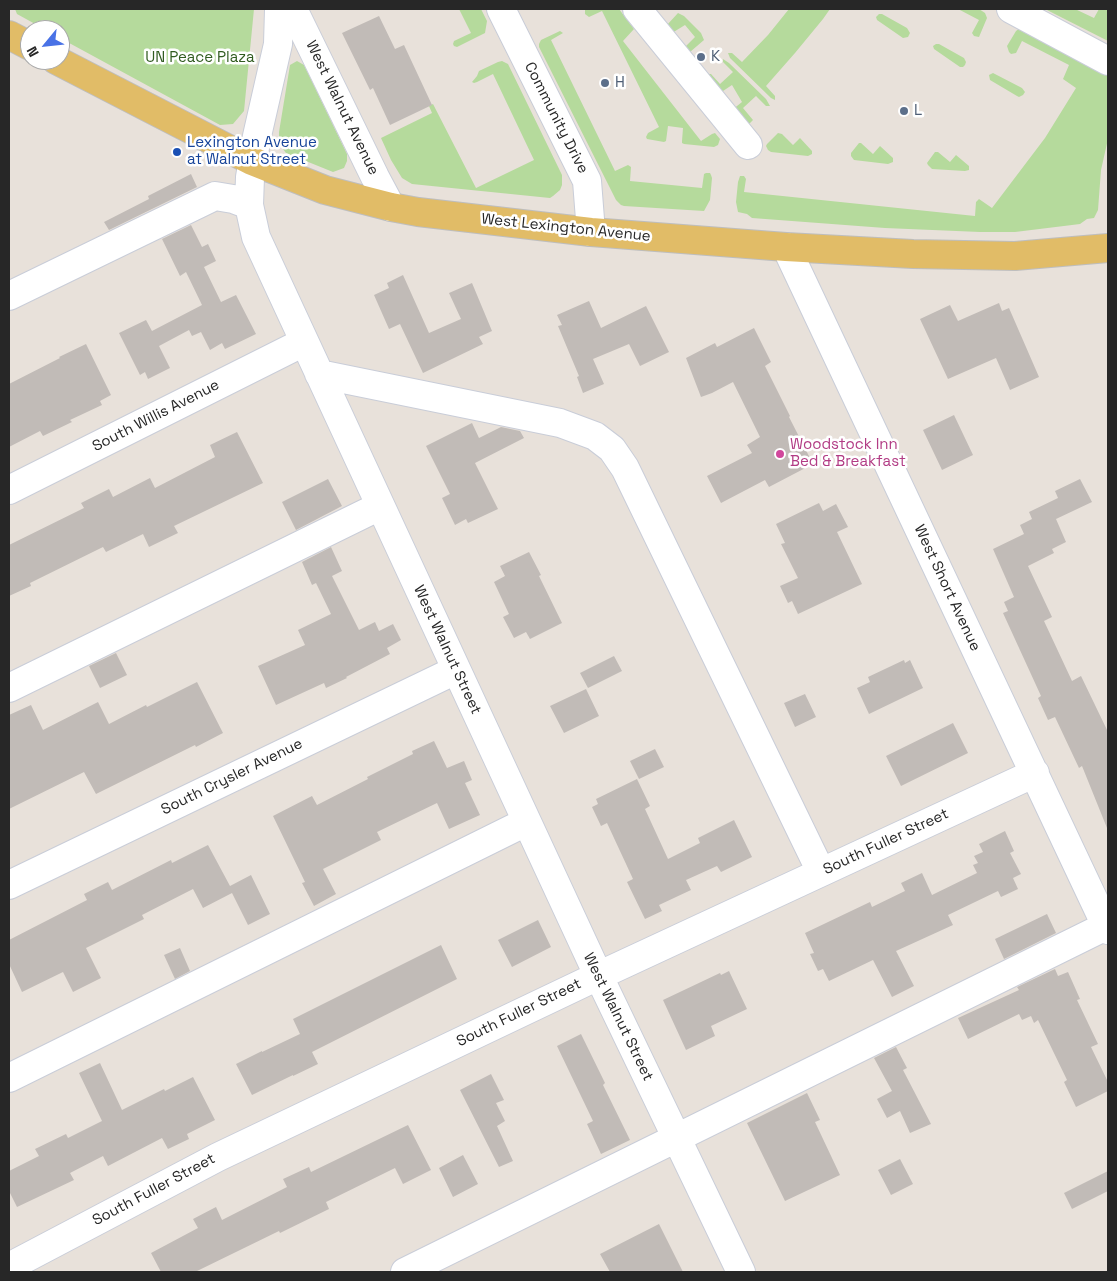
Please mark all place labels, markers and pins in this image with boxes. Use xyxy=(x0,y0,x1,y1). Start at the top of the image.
place label: K xyxy=(711,48,720,66)
marker: K xyxy=(695,51,707,63)
place label: H xyxy=(615,74,625,92)
marker: H xyxy=(599,77,611,89)
place label: L xyxy=(914,102,922,120)
marker: L xyxy=(898,105,910,117)
place label: Lexington Avenue at Walnut Street xyxy=(187,134,317,169)
marker: Lexington Avenue at Walnut Street xyxy=(171,146,183,158)
place label: Woodstock Inn Bed & Breakfast xyxy=(790,436,906,471)
marker: Woodstock Inn Bed & Breakfast xyxy=(774,448,786,460)

